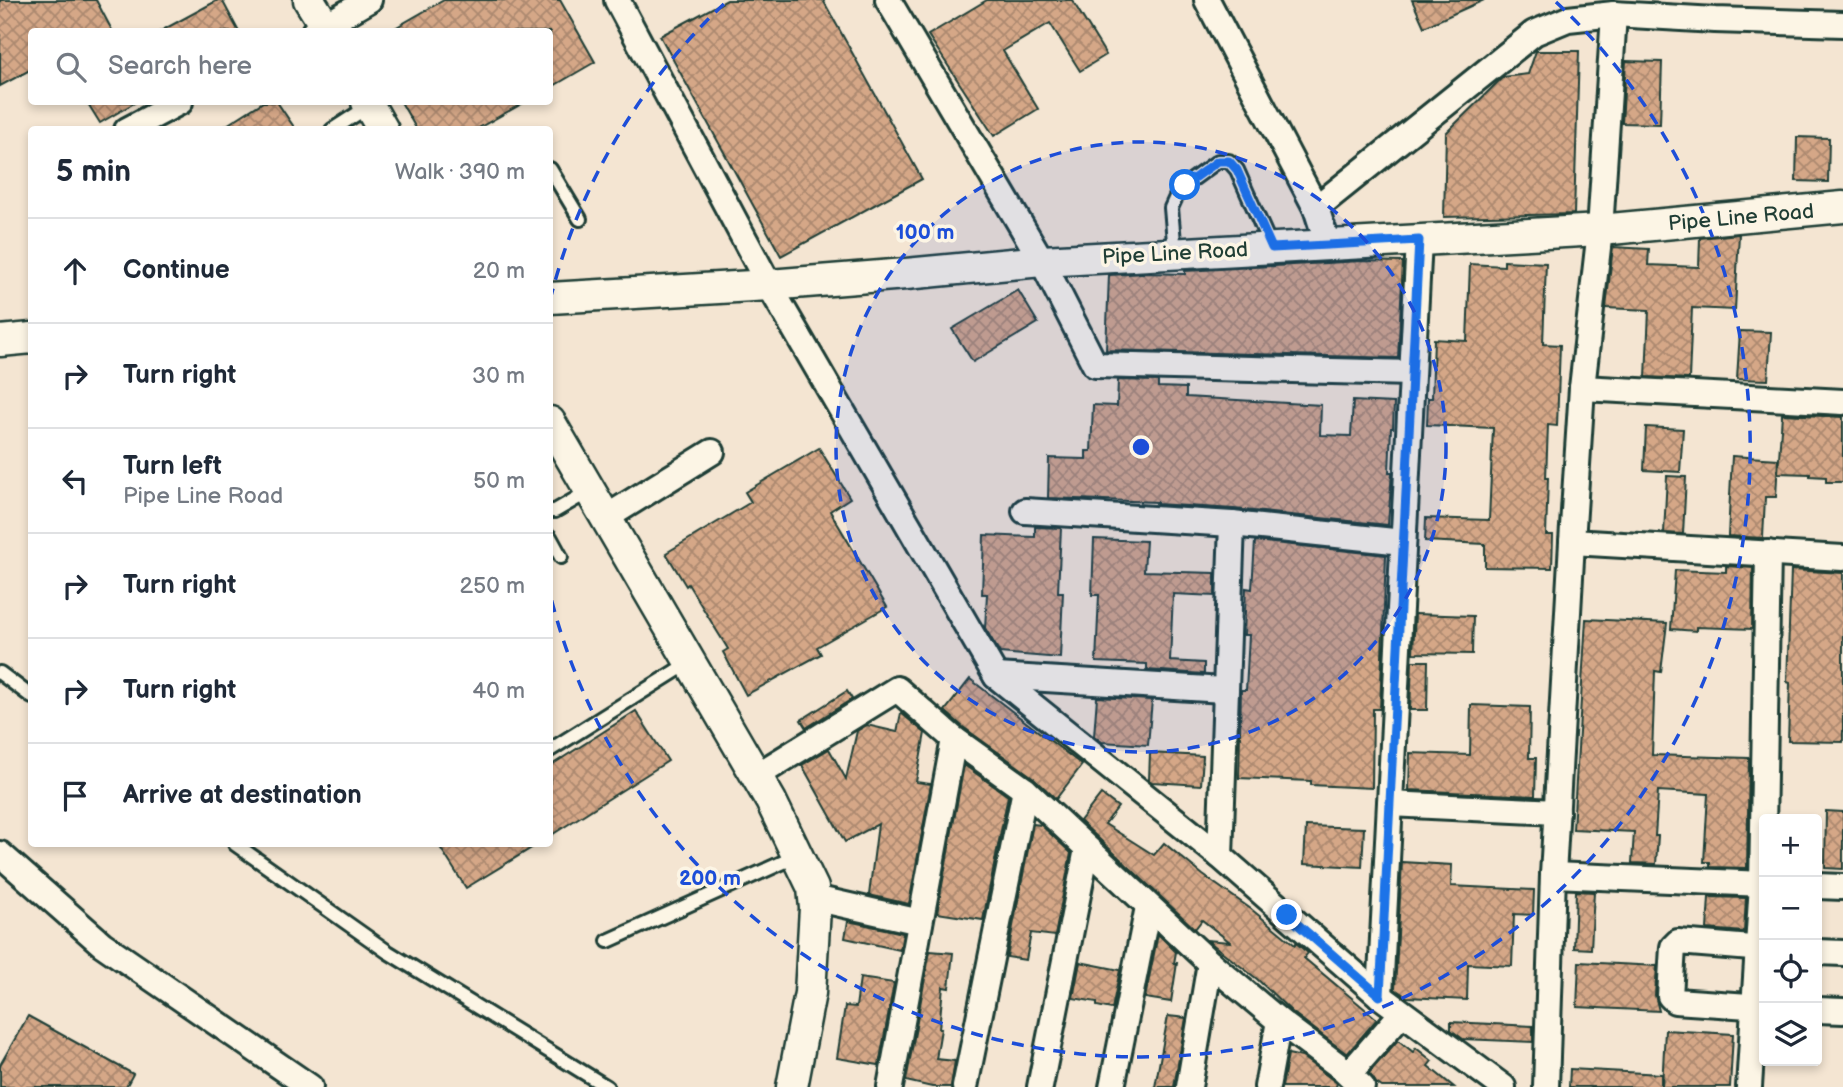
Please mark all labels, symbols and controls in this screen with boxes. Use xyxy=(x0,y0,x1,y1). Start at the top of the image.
search box xyxy=(28,28,553,105)
icon: search xyxy=(52,48,90,86)
text: Search here xyxy=(108,51,252,82)
text: 5 min xyxy=(56,154,131,190)
text: Walk · 390 m xyxy=(395,158,525,186)
route start xyxy=(1169,169,1200,200)
street label: Pipe Line Road xyxy=(1667,199,1815,236)
text: 100 m xyxy=(896,220,954,245)
street label: Pipe Line Road xyxy=(1101,237,1249,270)
icon: ahead xyxy=(56,252,94,290)
text: Continue xyxy=(123,255,230,286)
text: 20 m xyxy=(473,257,525,285)
icon: right xyxy=(56,357,94,395)
text: Turn right xyxy=(123,360,236,391)
text: 30 m xyxy=(472,362,525,390)
centre of rings xyxy=(1129,435,1153,459)
text: Turn left xyxy=(123,451,222,482)
icon: left xyxy=(56,462,94,500)
text: 50 m xyxy=(473,467,525,495)
text: Pipe Line Road xyxy=(123,482,283,510)
icon: right xyxy=(56,567,94,605)
text: Turn right xyxy=(123,570,236,601)
text: 250 m xyxy=(459,572,525,600)
icon: right xyxy=(56,672,94,710)
text: Turn right xyxy=(123,675,236,706)
text: 40 m xyxy=(472,677,525,705)
icon: arrive xyxy=(56,777,94,815)
text: Arrive at destination xyxy=(123,780,362,811)
map controls xyxy=(1759,814,1822,1066)
button: + xyxy=(1759,814,1822,877)
text: 200 m xyxy=(679,866,741,891)
button: − xyxy=(1759,877,1822,940)
route end xyxy=(1271,899,1302,930)
button: locate xyxy=(1759,940,1822,1003)
button: layers xyxy=(1759,1003,1822,1066)

